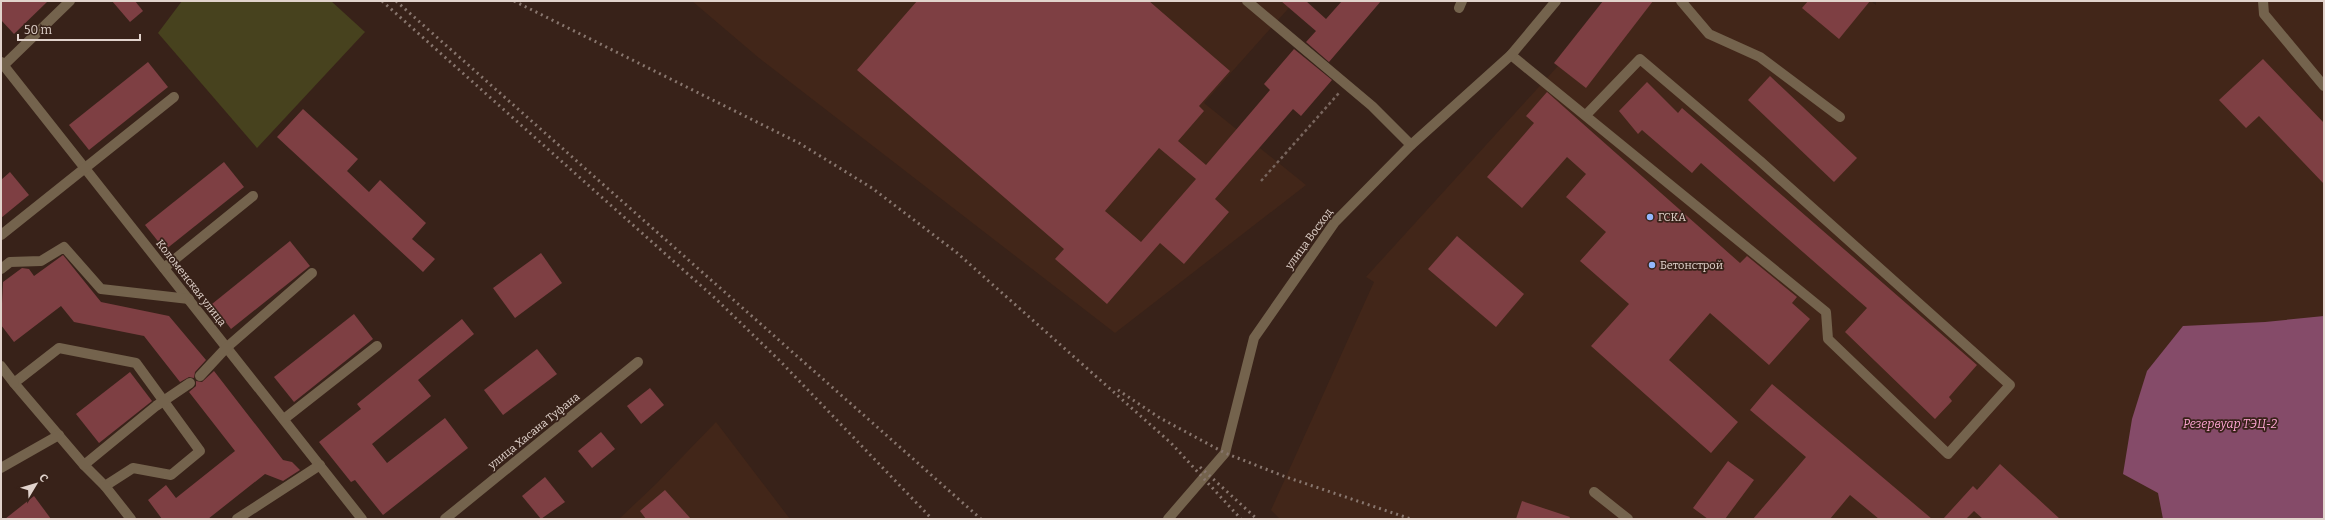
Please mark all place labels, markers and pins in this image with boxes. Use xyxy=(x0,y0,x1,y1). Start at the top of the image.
place label: ГСКА xyxy=(1658,211,1686,224)
marker: ГСКА xyxy=(1645,212,1655,222)
place label: Бетонстрой xyxy=(1660,259,1723,272)
marker: Бетонстрой xyxy=(1647,260,1657,270)

